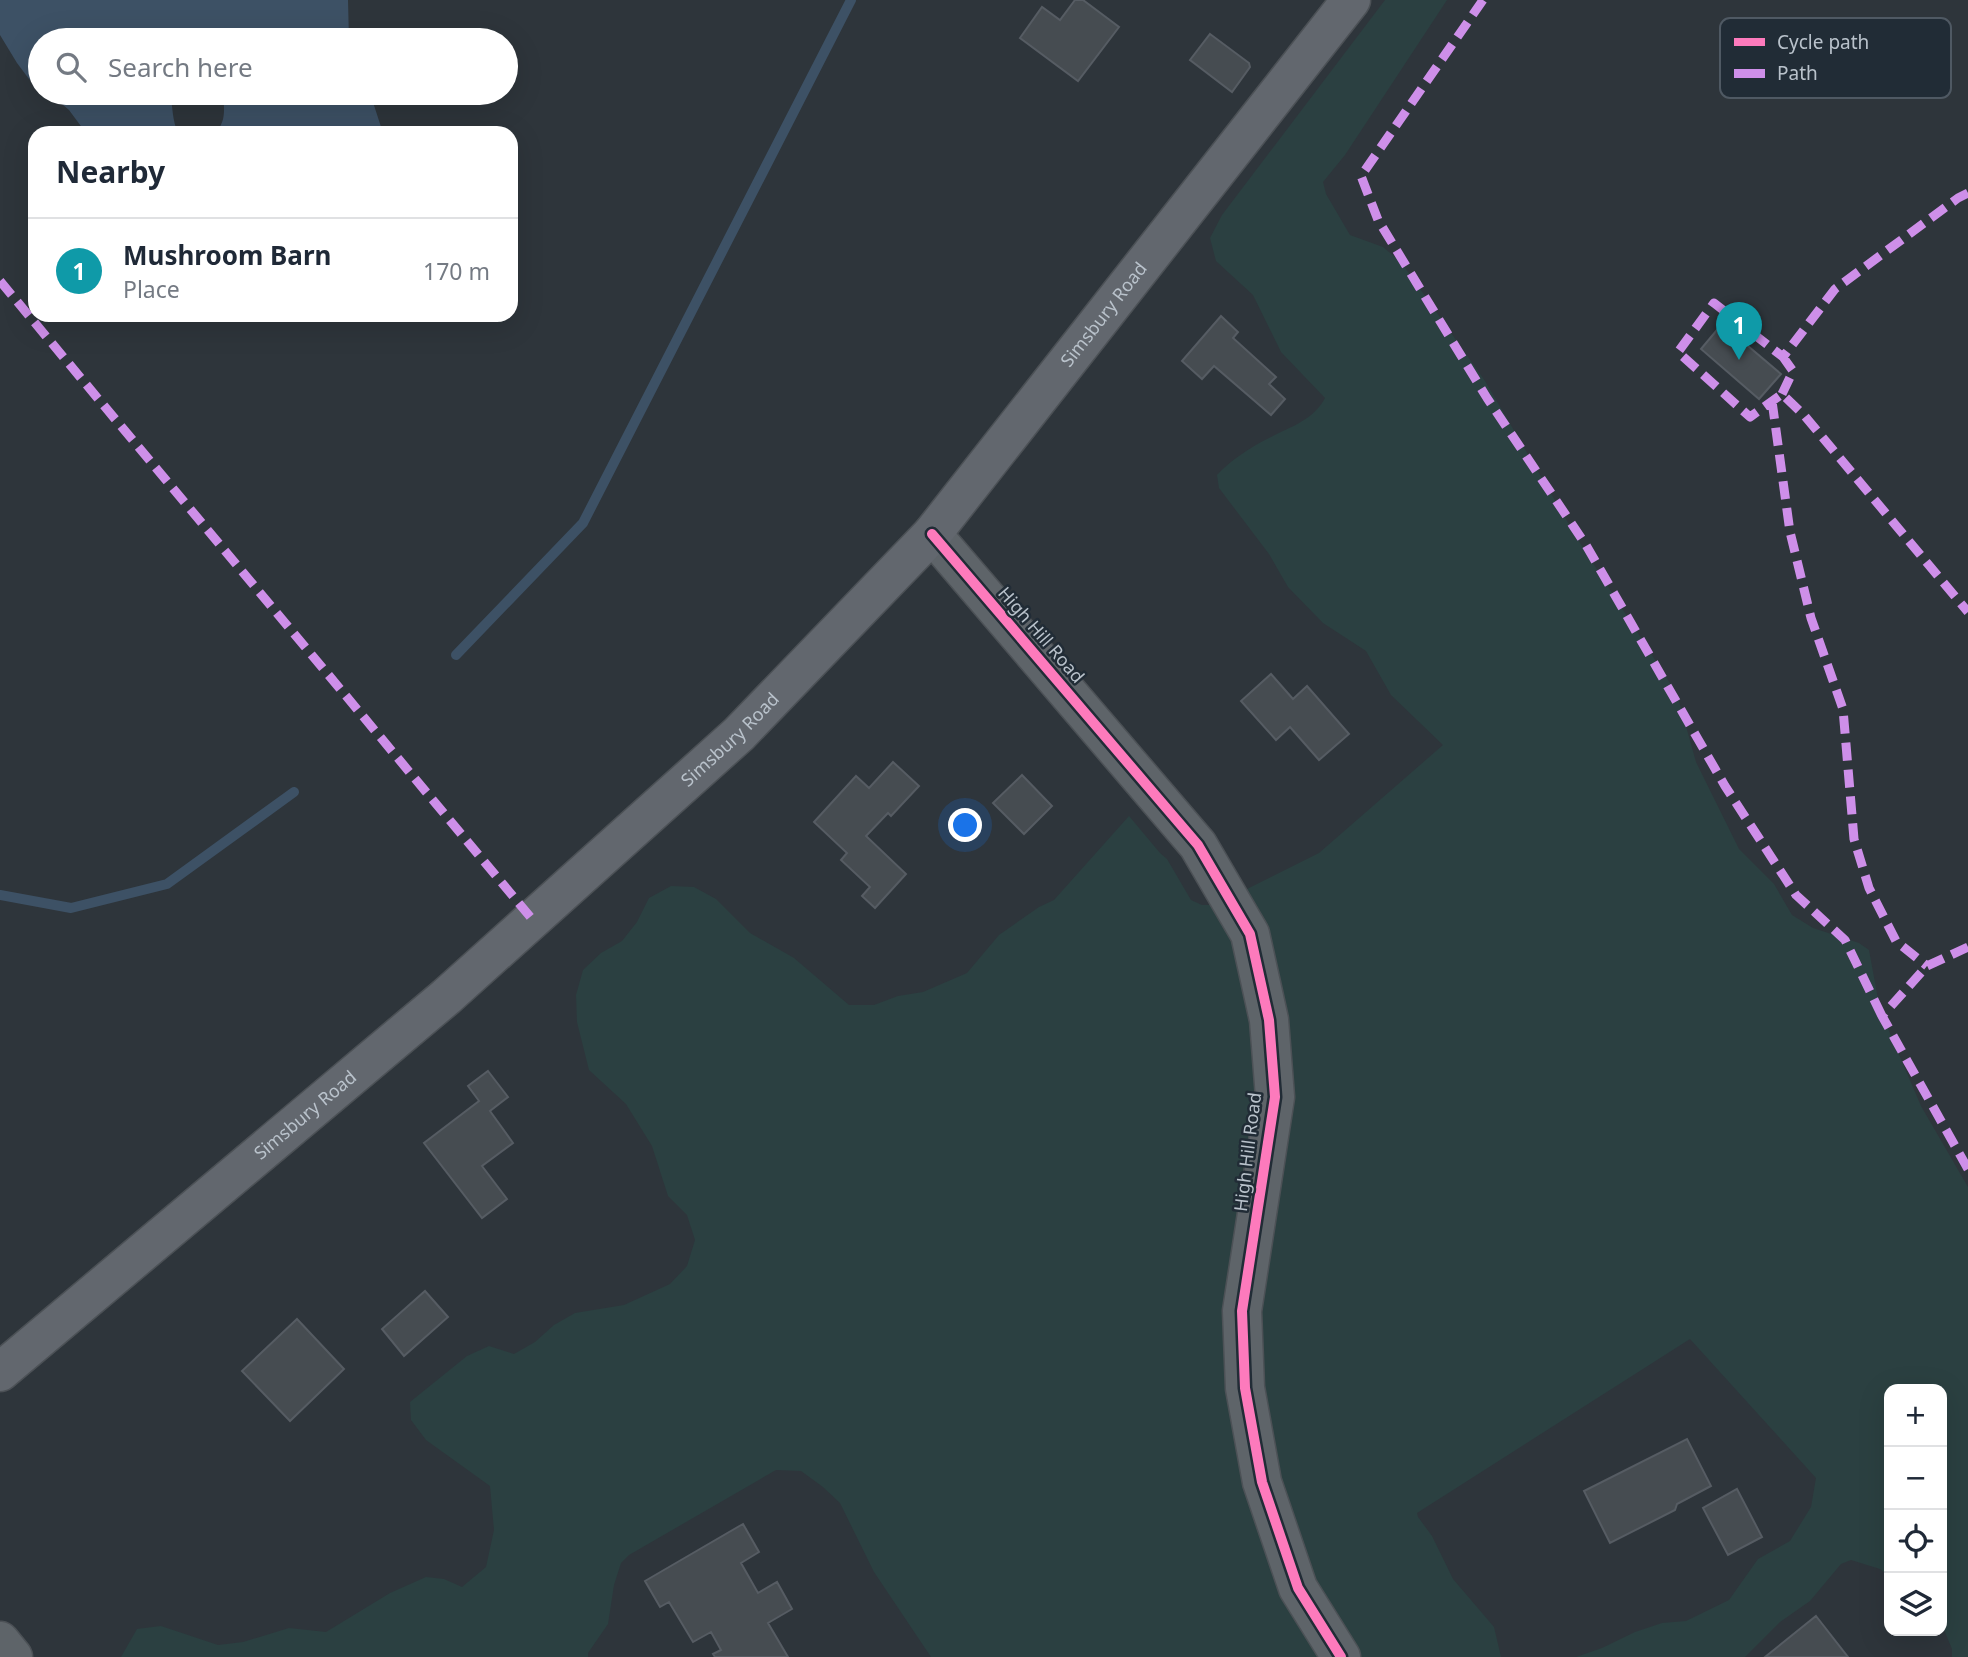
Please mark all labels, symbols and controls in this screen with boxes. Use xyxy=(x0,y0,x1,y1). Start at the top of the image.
legend xyxy=(1720,18,1951,98)
search box xyxy=(28,28,518,105)
text: Cycle path xyxy=(1777,29,1869,55)
icon: search xyxy=(52,48,90,86)
text: Search here xyxy=(108,49,253,85)
text: Path xyxy=(1777,60,1818,86)
text: Nearby xyxy=(56,151,165,192)
text: Mushroom Barn xyxy=(123,237,331,273)
text: 1 xyxy=(72,255,86,287)
text: 170 m xyxy=(423,255,490,287)
street label: Simsbury Road xyxy=(1055,257,1152,371)
text: Place xyxy=(123,273,180,305)
pin: 1 xyxy=(1716,302,1762,360)
street label: High Hill Road xyxy=(993,581,1090,688)
street label: Simsbury Road xyxy=(675,687,784,792)
your location xyxy=(948,808,982,842)
street label: Simsbury Road xyxy=(248,1064,361,1164)
street label: High Hill Road xyxy=(1228,1091,1266,1213)
map controls xyxy=(1884,1384,1947,1636)
button: + xyxy=(1884,1384,1947,1447)
button: − xyxy=(1884,1447,1947,1510)
button: locate xyxy=(1884,1510,1947,1573)
button: layers xyxy=(1884,1573,1947,1636)

